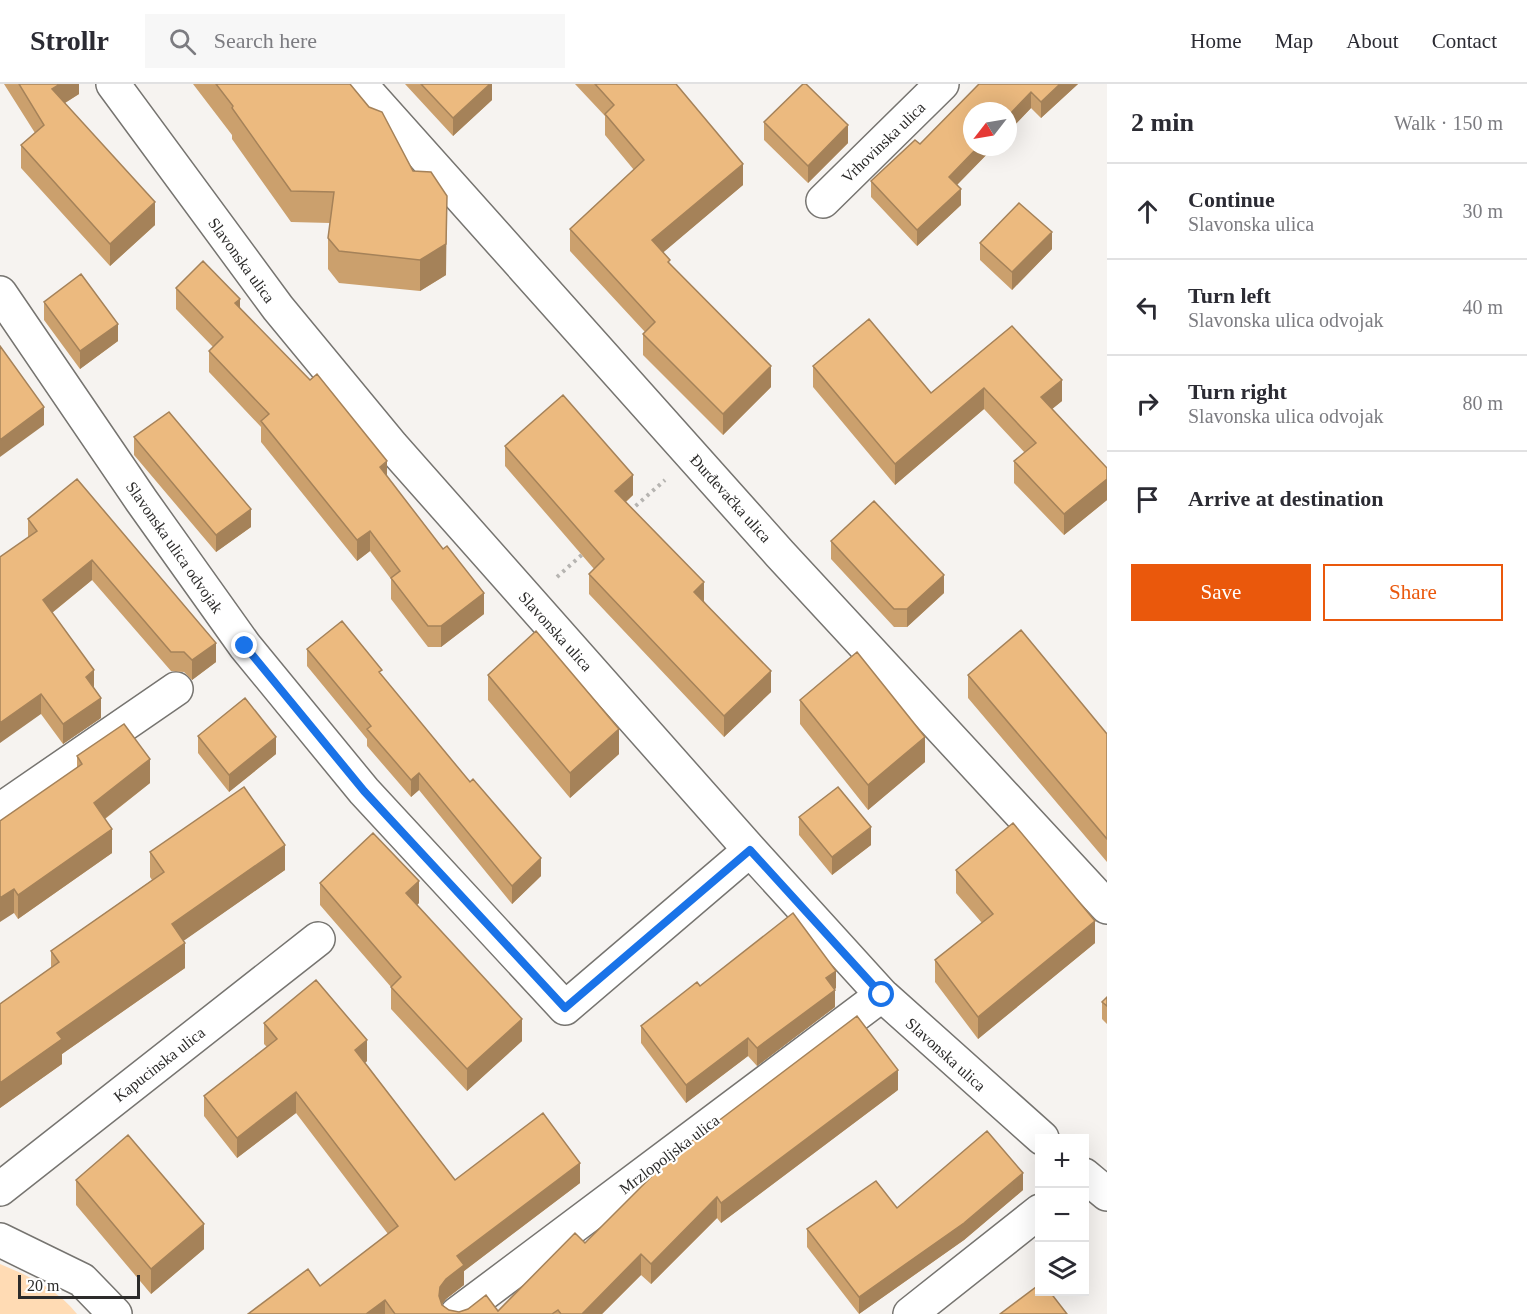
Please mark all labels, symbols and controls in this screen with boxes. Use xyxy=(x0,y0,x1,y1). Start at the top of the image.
search box xyxy=(145,14,565,68)
text: Strollr xyxy=(30,25,109,56)
icon: search xyxy=(166,25,199,58)
text: Search here xyxy=(214,28,317,53)
text: Home xyxy=(1190,29,1242,53)
text: Map xyxy=(1275,29,1313,53)
text: About xyxy=(1346,29,1399,53)
text: Contact xyxy=(1432,29,1497,53)
street label: Vrhovinska ulica xyxy=(838,98,928,186)
north arrow xyxy=(963,102,1017,156)
text: 2 min xyxy=(1131,108,1194,137)
text: Walk · 150 m xyxy=(1394,112,1503,134)
text: Continue xyxy=(1188,187,1275,212)
icon: ahead xyxy=(1131,195,1164,228)
text: 30 m xyxy=(1462,200,1503,222)
text: Slavonska ulica xyxy=(1188,213,1314,235)
street label: Slavonska ulica xyxy=(205,214,278,306)
text: Turn left xyxy=(1188,283,1271,308)
icon: left xyxy=(1131,291,1164,324)
text: 40 m xyxy=(1462,296,1503,318)
text: Slavonska ulica odvojak xyxy=(1188,309,1384,331)
text: Turn right xyxy=(1188,379,1287,404)
icon: right xyxy=(1131,387,1164,420)
text: 80 m xyxy=(1462,392,1503,414)
text: Slavonska ulica odvojak xyxy=(1188,405,1384,427)
street label: Đurđevačka ulica xyxy=(687,451,775,546)
street label: Slavonska ulica odvojak xyxy=(122,478,226,617)
icon: arrive xyxy=(1131,483,1164,516)
text: Arrive at destination xyxy=(1188,486,1384,511)
button: Save xyxy=(1131,564,1311,621)
button: Share xyxy=(1323,564,1503,621)
street label: Slavonska ulica xyxy=(516,588,596,675)
route end xyxy=(231,632,257,658)
route start xyxy=(868,981,894,1007)
street label: Slavonska ulica xyxy=(902,1014,989,1094)
street label: Kapucinska ulica xyxy=(110,1024,209,1106)
street label: Mrzlopoljska ulica xyxy=(616,1111,723,1198)
map controls xyxy=(1035,1134,1089,1296)
button: + xyxy=(1035,1134,1089,1188)
button: − xyxy=(1035,1188,1089,1242)
button: layers xyxy=(1035,1242,1089,1296)
scale bar xyxy=(18,1272,140,1300)
text: 20 m xyxy=(27,1277,59,1294)

